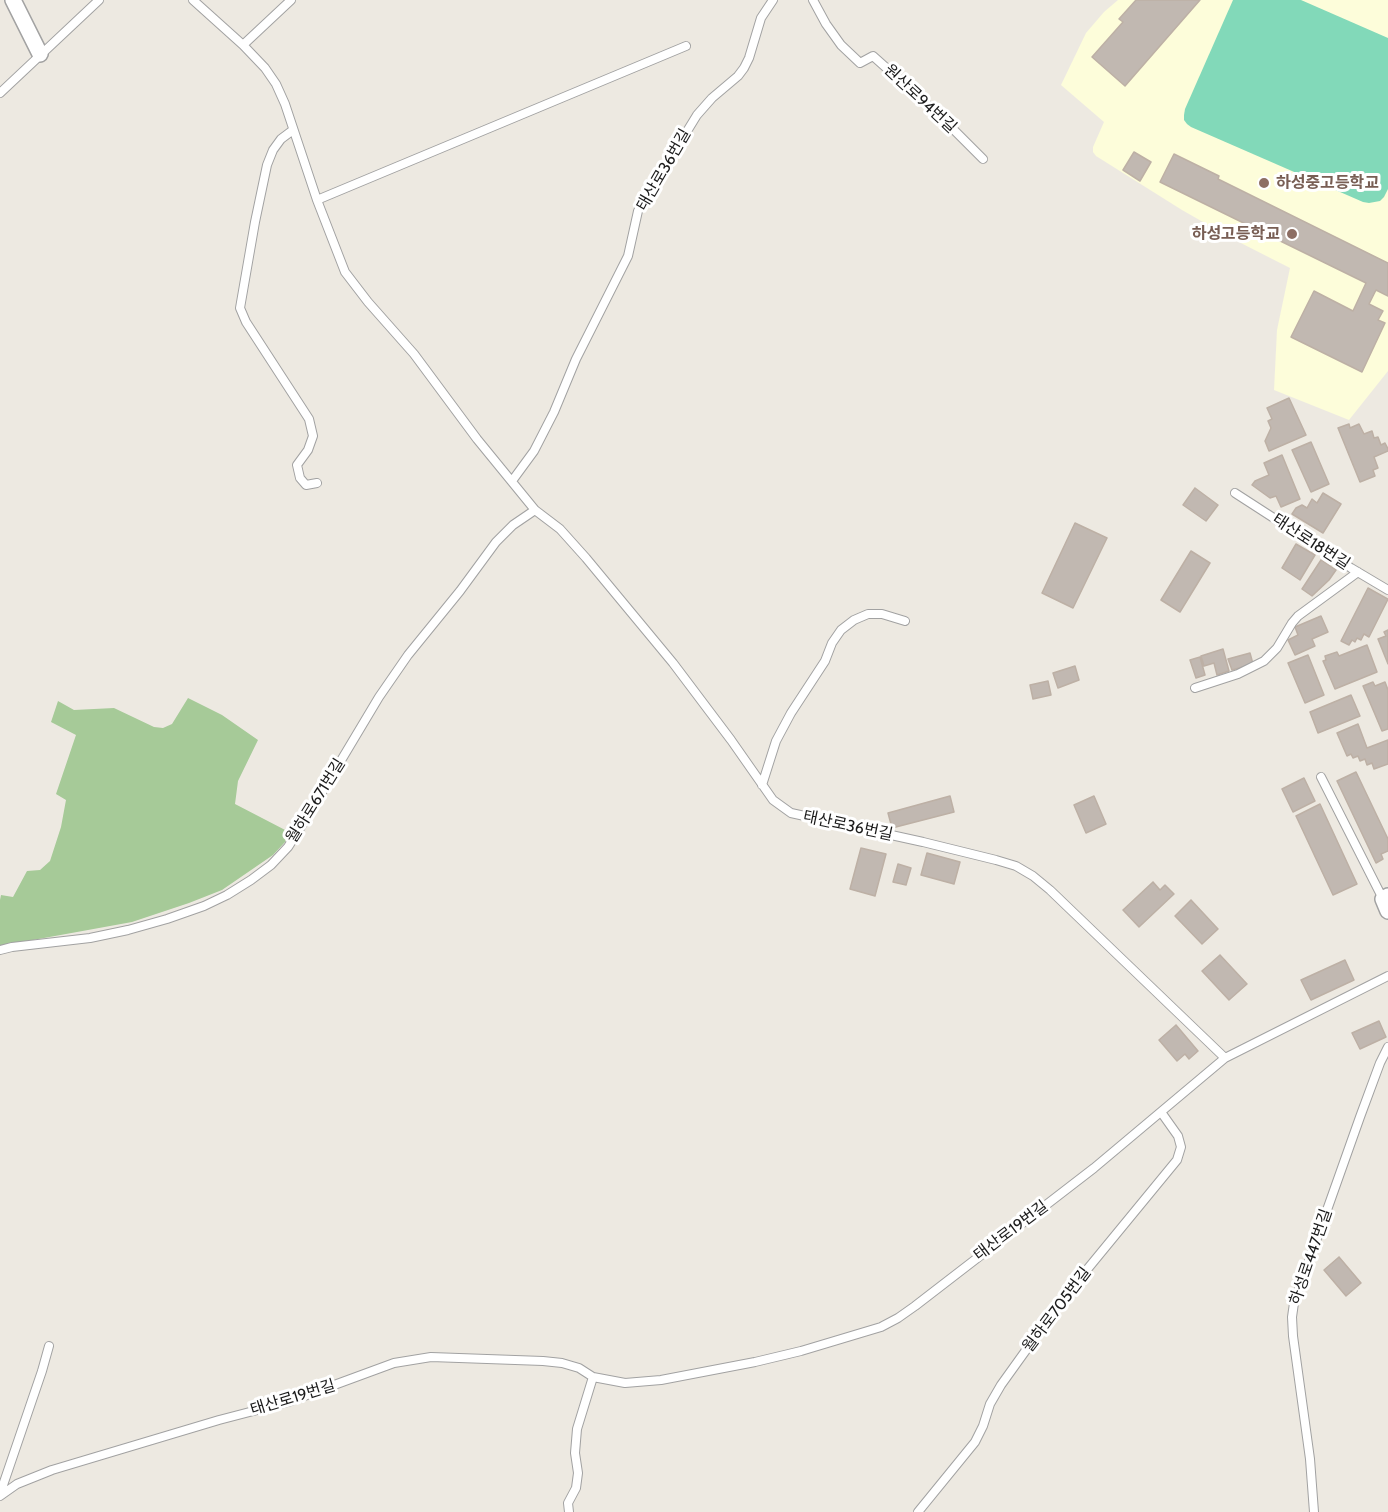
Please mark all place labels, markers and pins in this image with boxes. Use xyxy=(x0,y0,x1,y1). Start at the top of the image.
place label: 하성중고등학교 xyxy=(1276,173,1379,193)
marker: 하성중고등학교 xyxy=(1257,176,1271,190)
place label: 하성고등학교 xyxy=(1192,224,1280,244)
marker: 하성고등학교 xyxy=(1285,227,1299,241)

